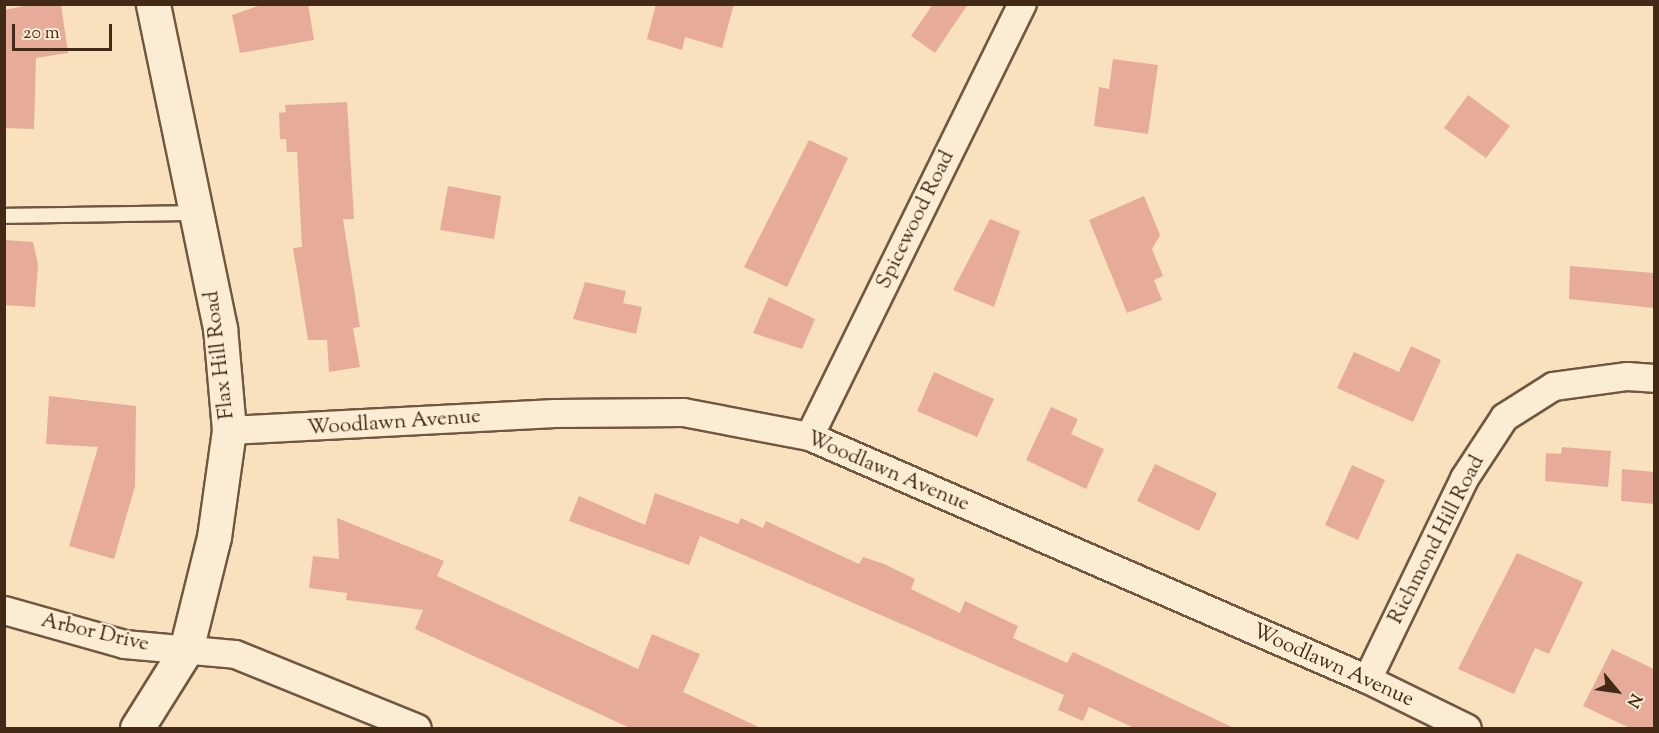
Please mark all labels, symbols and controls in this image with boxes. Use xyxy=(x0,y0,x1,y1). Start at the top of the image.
scale bar xyxy=(15,12,116,50)
text: 20 m xyxy=(23,21,60,47)
street label: Spicewood Road xyxy=(872,147,960,293)
street label: Flax Hill Road xyxy=(200,289,240,421)
street label: Woodlawn Avenue xyxy=(306,404,482,442)
street label: Woodlawn Avenue xyxy=(803,426,973,518)
street label: Richmond Hill Road xyxy=(1384,452,1490,628)
street label: Arbor Drive xyxy=(39,608,151,658)
street label: Woodlawn Avenue xyxy=(1248,619,1418,713)
north arrow xyxy=(1587,661,1647,721)
text: N xyxy=(1620,689,1646,711)

